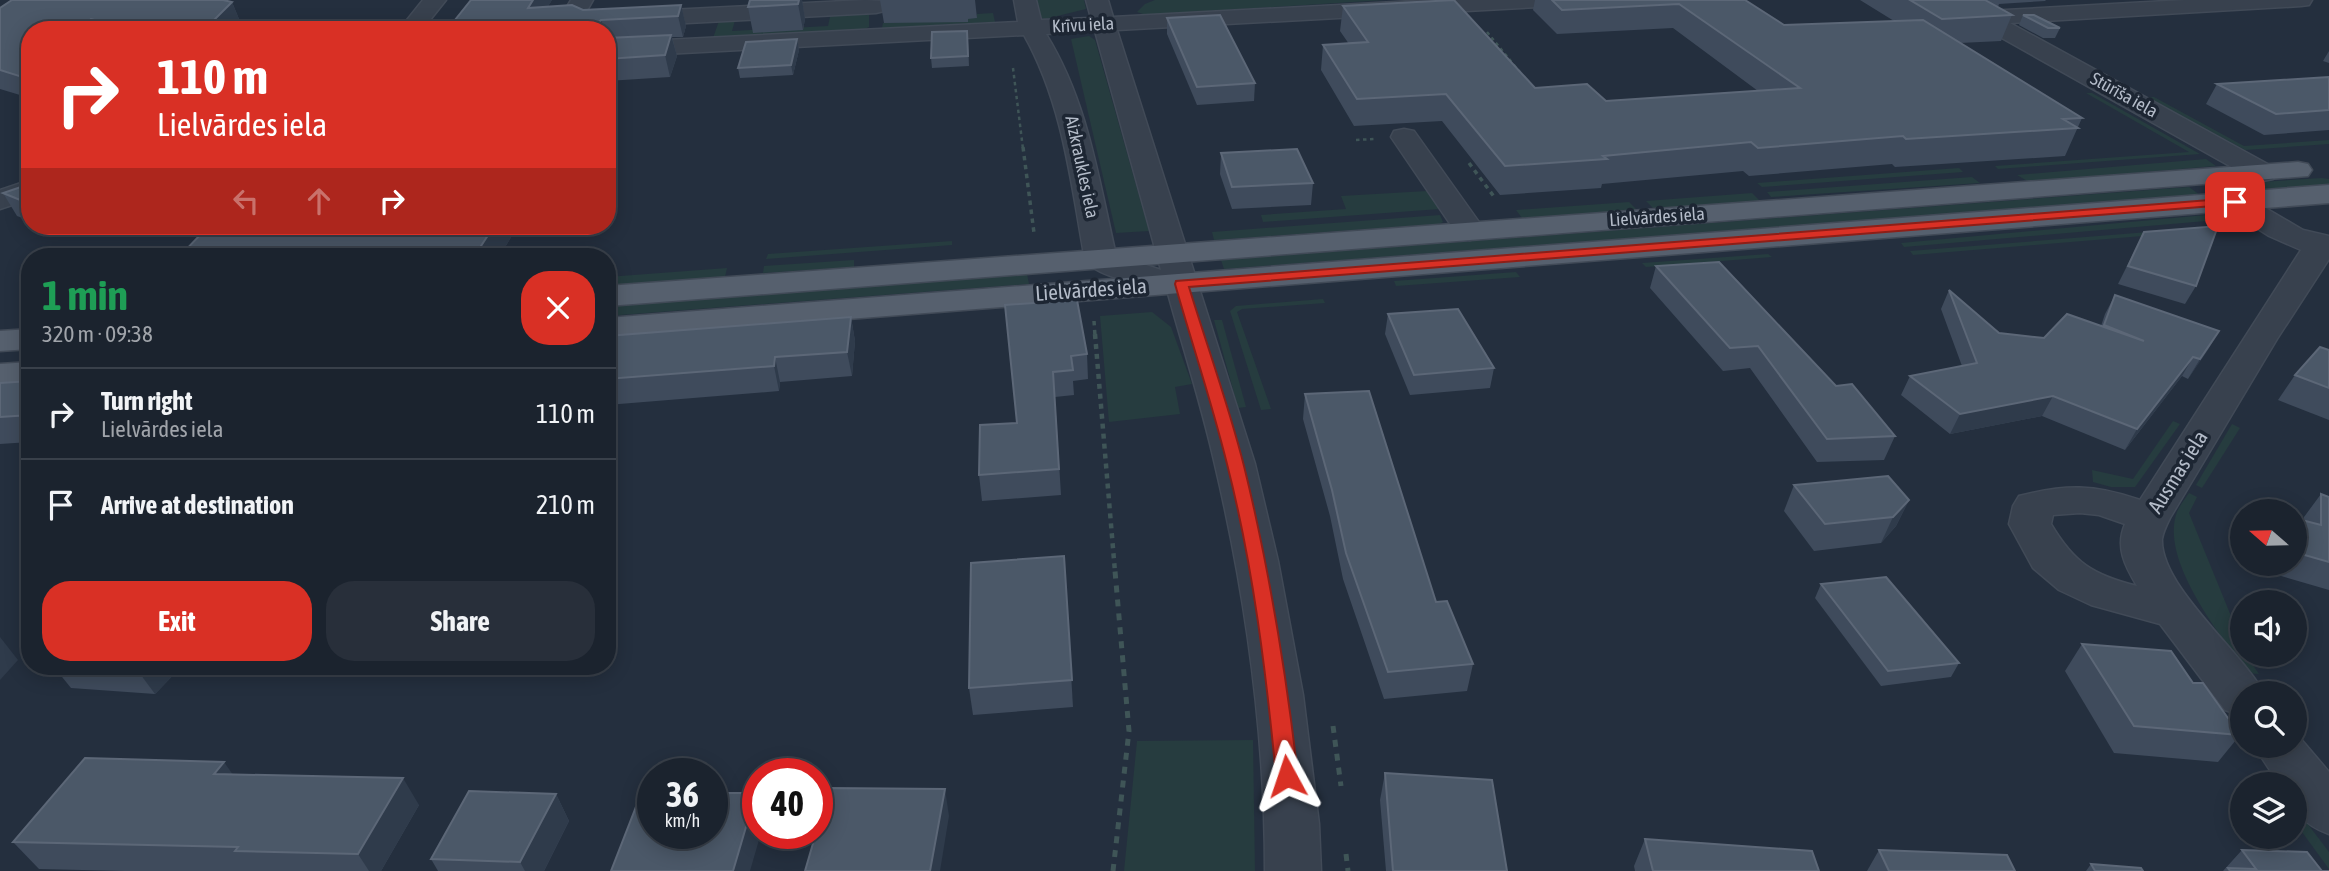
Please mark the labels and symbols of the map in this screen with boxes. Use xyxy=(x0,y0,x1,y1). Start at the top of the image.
street label: Krīvu iela xyxy=(1051,12,1115,37)
street label: Stūrīša iela xyxy=(2087,68,2161,122)
street label: Aizkraukles iela xyxy=(1061,114,1104,220)
pin xyxy=(2205,172,2265,232)
street label: Lielvārdes iela xyxy=(1608,203,1705,230)
street label: Lielvārdes iela xyxy=(1034,273,1147,305)
street label: Ausmas iela xyxy=(2142,426,2212,517)
north arrow xyxy=(2230,499,2306,576)
position arrow xyxy=(1250,739,1324,813)
speed limit sign: 40 xyxy=(742,758,833,849)

